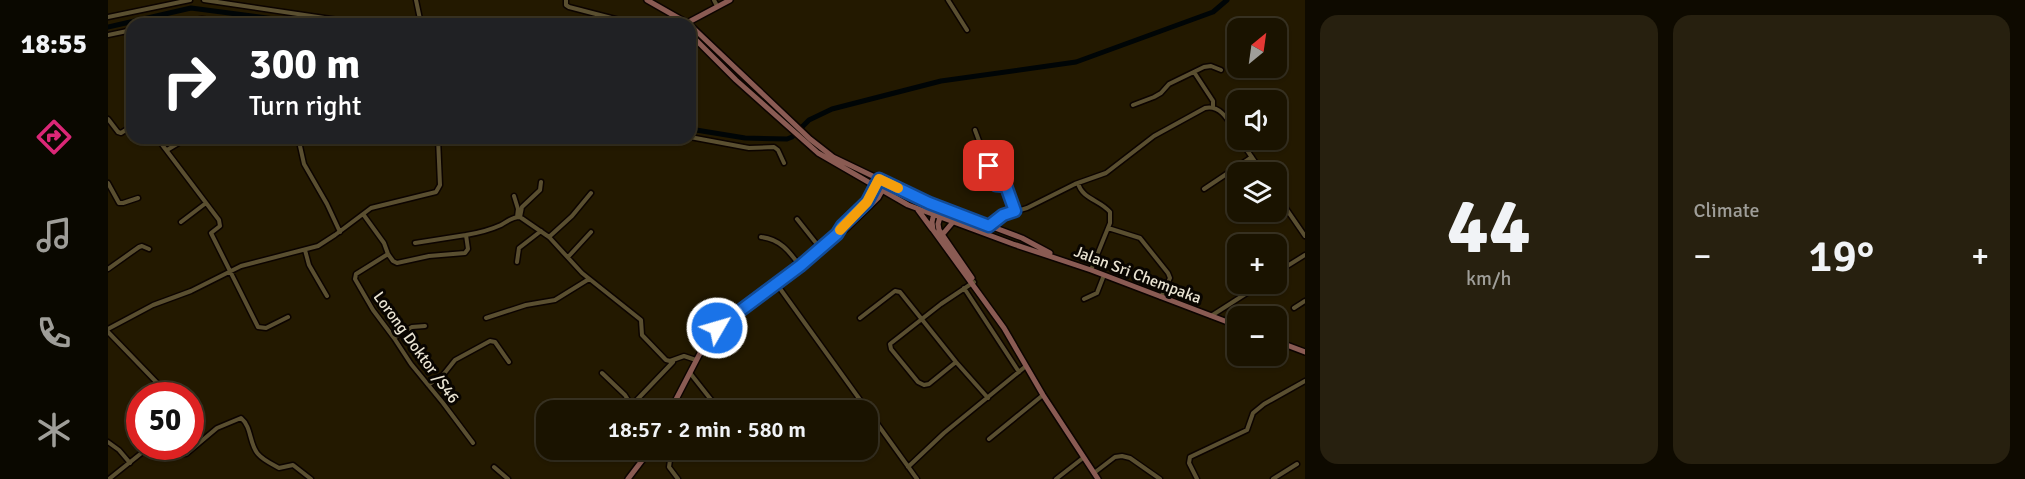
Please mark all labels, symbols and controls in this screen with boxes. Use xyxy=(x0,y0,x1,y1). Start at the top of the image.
north arrow xyxy=(1227,18,1287,78)
map controls xyxy=(1227,18,1287,366)
text: 18:55 xyxy=(21,28,87,61)
text: 300 m xyxy=(249,39,360,90)
icon: right xyxy=(150,42,228,120)
text: Turn right xyxy=(249,90,362,123)
button: sound xyxy=(1227,90,1287,150)
icon: directions xyxy=(33,116,75,158)
pin xyxy=(963,140,1014,191)
icon: arrive xyxy=(972,149,1005,182)
button: layers xyxy=(1227,162,1287,222)
text: 44 xyxy=(1447,179,1531,275)
text: Climate xyxy=(1694,198,1759,223)
icon: music xyxy=(33,214,75,256)
text: 19° xyxy=(1808,229,1874,284)
button: + xyxy=(1227,234,1287,294)
text: − xyxy=(1694,236,1711,277)
text: + xyxy=(1971,236,1989,277)
street label: Jalan Sri Chempaka xyxy=(1071,241,1204,308)
text: km/h xyxy=(1466,266,1511,291)
street label: Lorong Doktor /S46 xyxy=(369,288,464,408)
position arrow xyxy=(685,296,749,360)
button: − xyxy=(1227,306,1287,366)
icon: phone xyxy=(33,312,75,354)
speed limit sign: 50 xyxy=(126,382,204,460)
icon: climate xyxy=(33,409,75,451)
text: 18:57 · 2 min · 580 m xyxy=(608,416,806,443)

